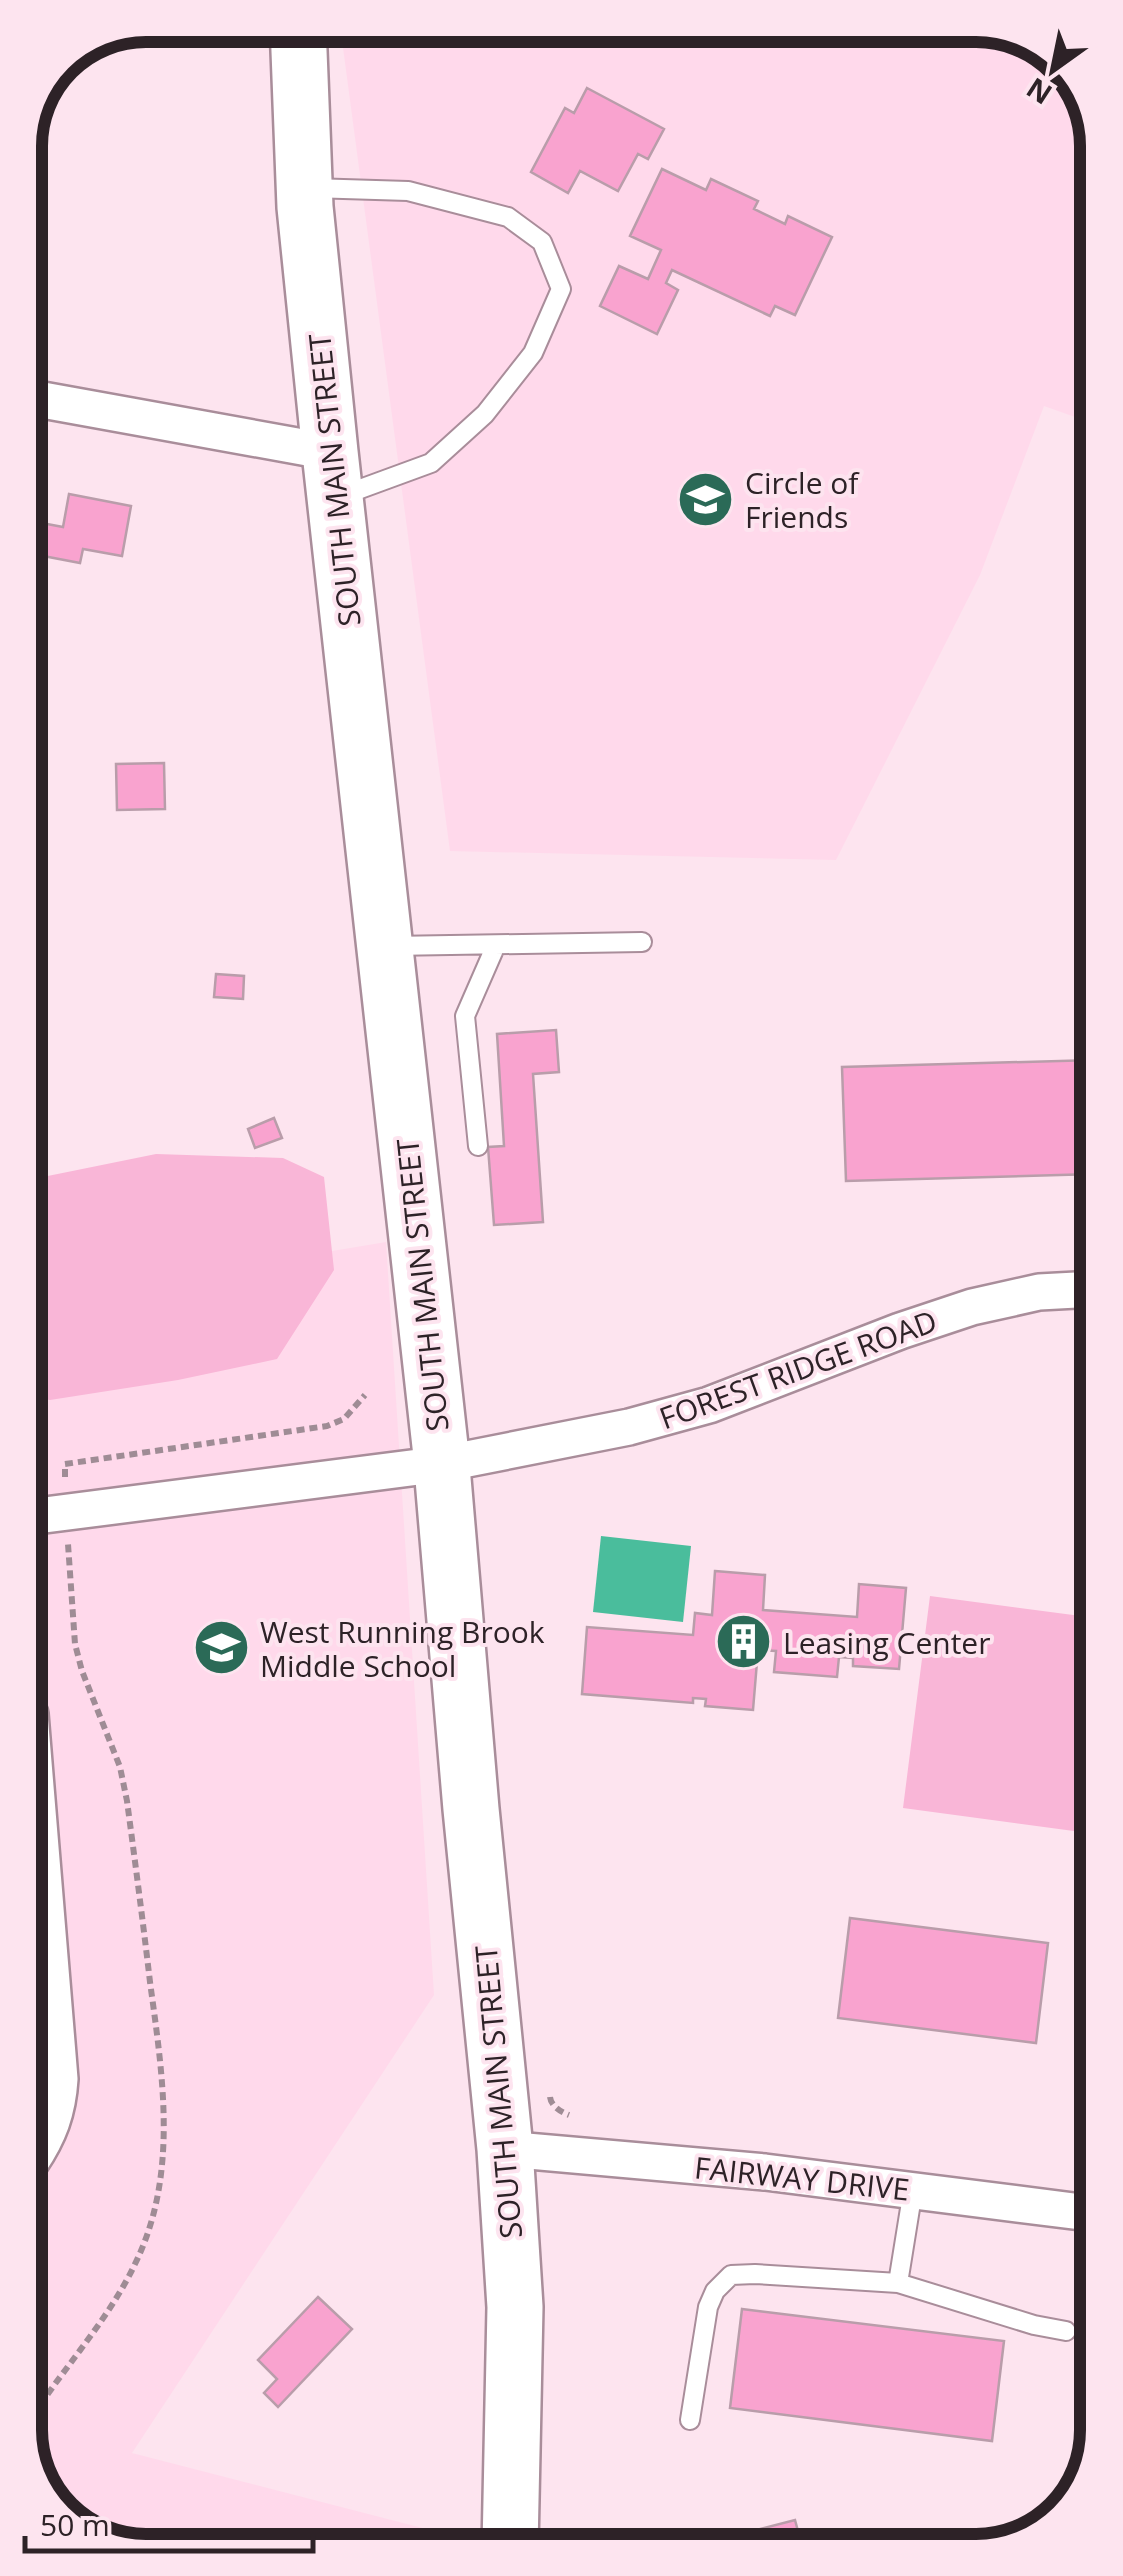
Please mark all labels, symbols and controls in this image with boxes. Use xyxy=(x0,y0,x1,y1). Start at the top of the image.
north arrow xyxy=(1003,20,1103,120)
text: N xyxy=(1019,70,1059,114)
street label: SOUTH MAIN STREET xyxy=(298,331,370,628)
place label: Circle of Friends xyxy=(745,462,860,537)
school or university icon: Circle of Friends xyxy=(676,469,736,529)
street label: SOUTH MAIN STREET xyxy=(386,1136,458,1433)
street label: FOREST RIDGE ROAD xyxy=(654,1300,942,1438)
place label: West Running Brook Middle School xyxy=(260,1611,545,1686)
building icon: Leasing Center xyxy=(714,1612,774,1672)
school or university icon: West Running Brook Middle School xyxy=(191,1618,251,1678)
place label: Leasing Center xyxy=(783,1622,990,1663)
street label: SOUTH MAIN STREET xyxy=(465,1943,531,2240)
street label: FAIRWAY DRIVE xyxy=(693,2146,911,2210)
scale bar xyxy=(25,2491,312,2553)
text: 50 m xyxy=(40,2504,110,2545)

